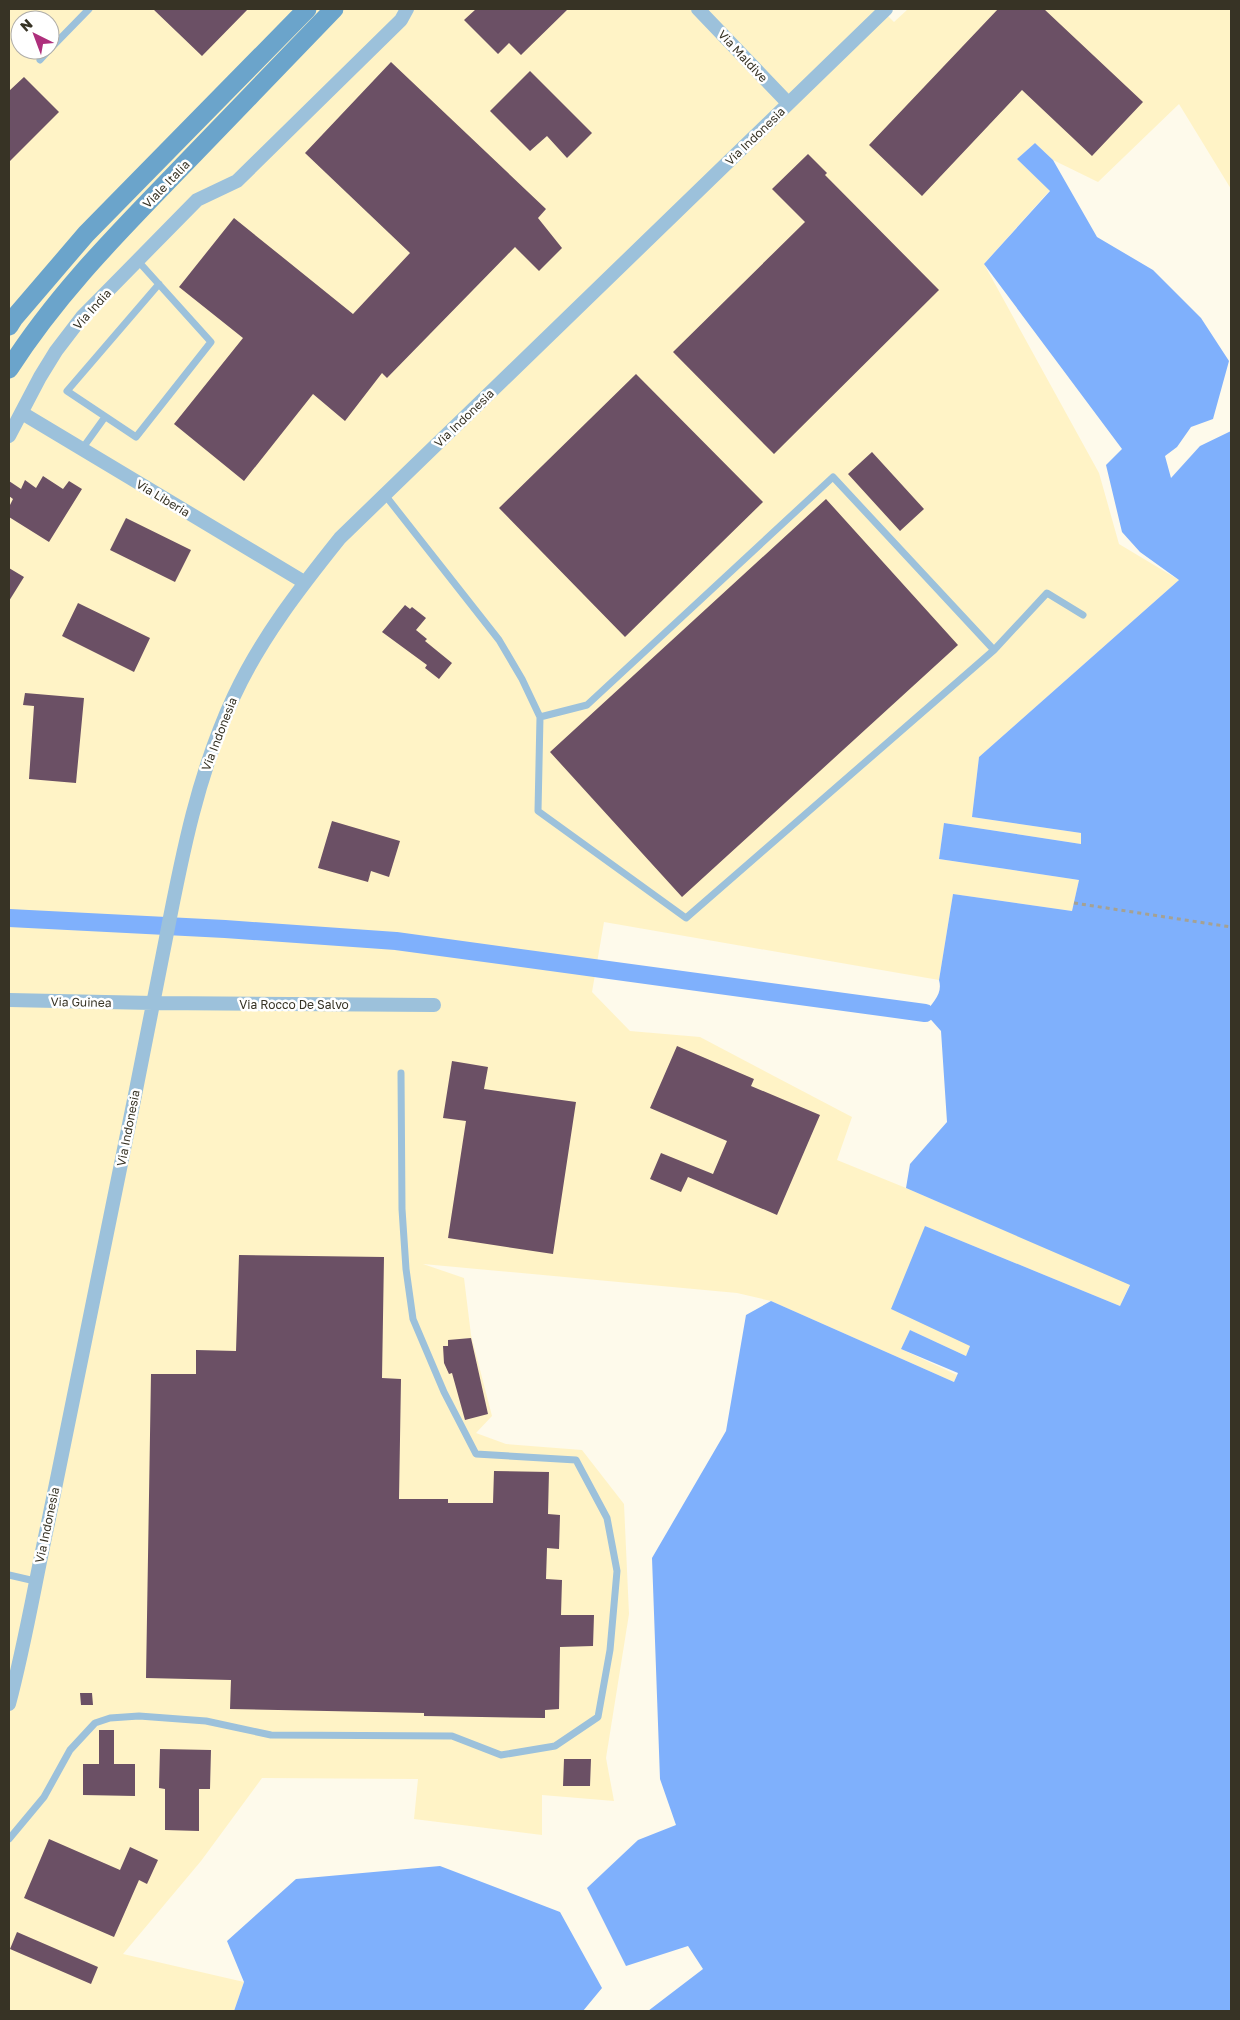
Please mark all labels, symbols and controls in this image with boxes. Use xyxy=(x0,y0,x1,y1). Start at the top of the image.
north arrow xyxy=(10,10,60,60)
text: N xyxy=(16,15,36,35)
street label: Via Maldive xyxy=(715,27,771,85)
street label: Via Indonesia xyxy=(722,104,788,168)
street label: Viale Italia xyxy=(139,157,193,211)
street label: Via India xyxy=(70,286,114,332)
street label: Via Indonesia xyxy=(431,386,497,450)
street label: Via Liberia xyxy=(133,476,193,520)
street label: Via Indonesia xyxy=(198,695,240,773)
street label: Via Guinea xyxy=(50,994,112,1010)
street label: Via Rocco De Salvo xyxy=(239,997,349,1012)
street label: Via Indonesia xyxy=(113,1089,143,1167)
street label: Via Indonesia xyxy=(32,1486,62,1564)

